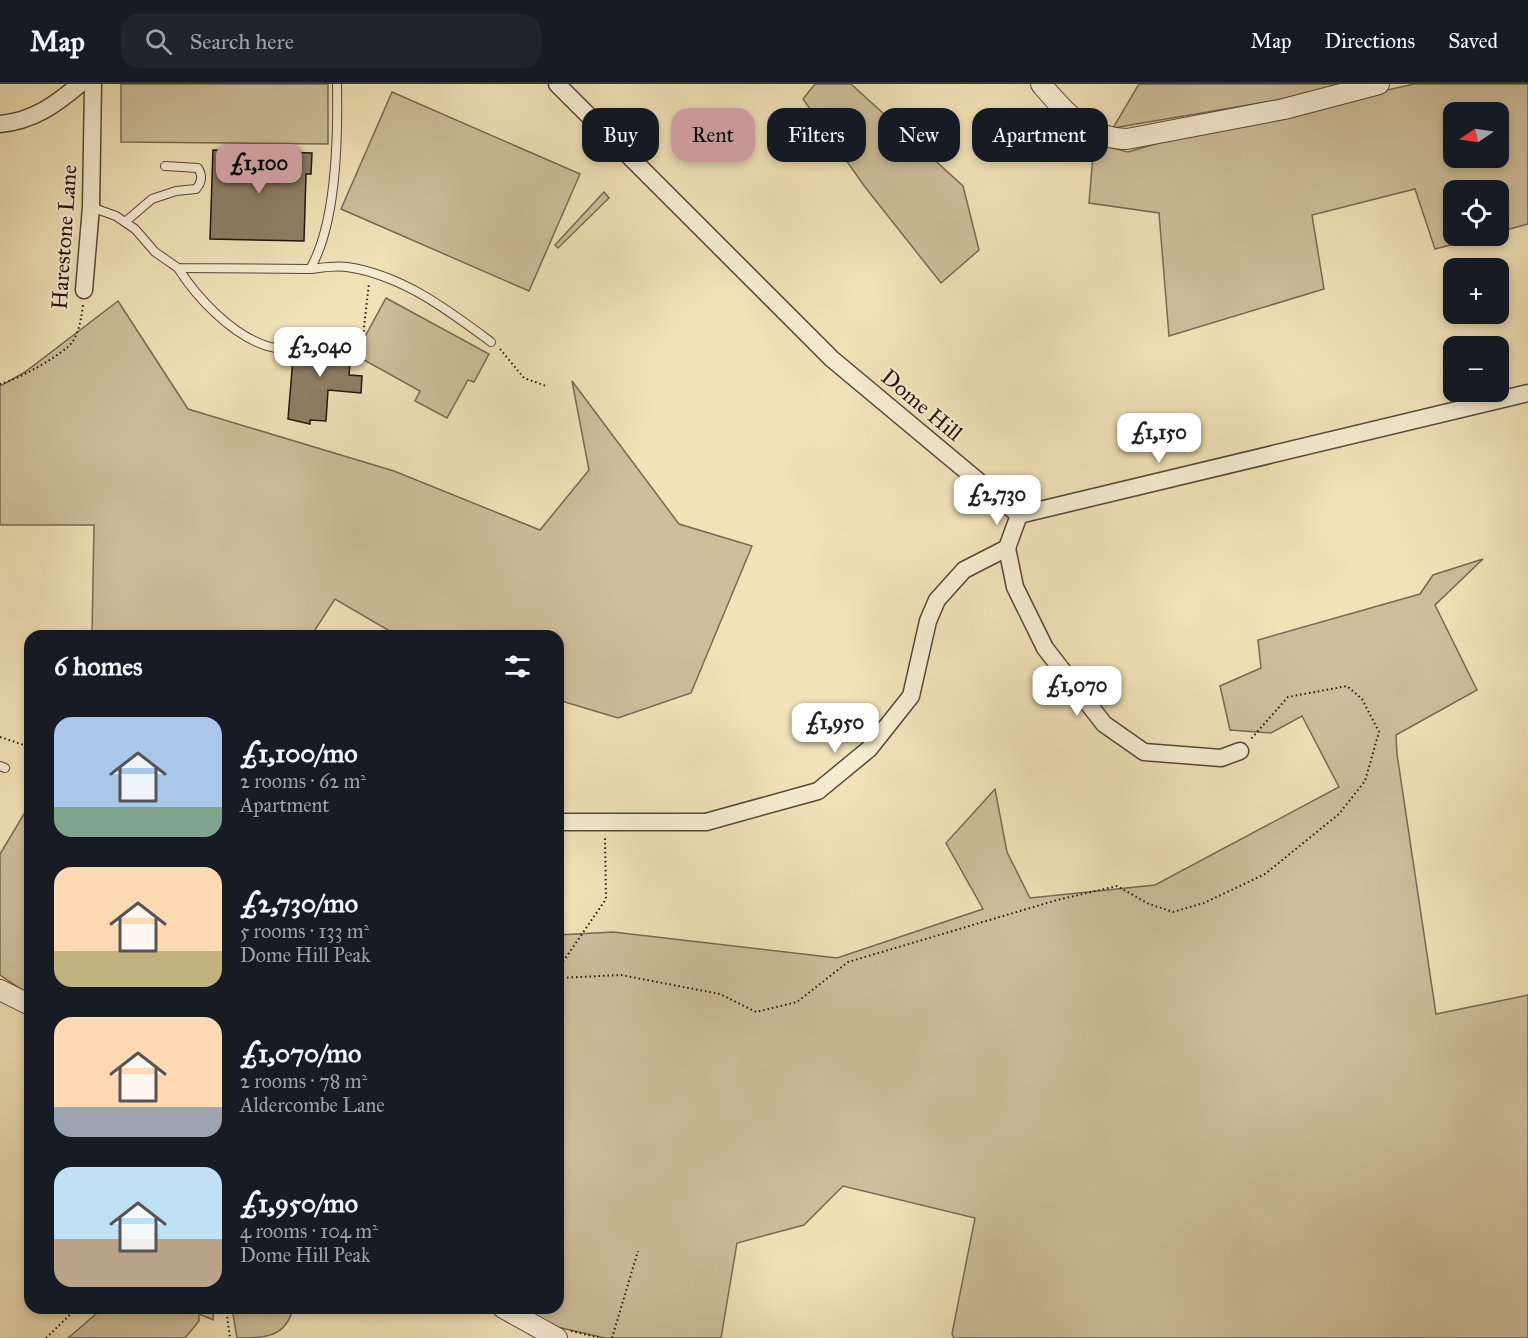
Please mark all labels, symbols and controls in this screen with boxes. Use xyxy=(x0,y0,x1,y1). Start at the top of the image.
search box xyxy=(121,14,541,68)
text: Map xyxy=(30,24,85,59)
icon: search xyxy=(142,25,175,58)
text: Search here xyxy=(190,28,294,55)
text: Map xyxy=(1251,28,1292,54)
text: Directions xyxy=(1325,28,1415,54)
text: Saved xyxy=(1448,28,1498,54)
north arrow xyxy=(1443,102,1509,168)
map controls xyxy=(1443,102,1509,402)
chip: Buy xyxy=(582,108,659,162)
chip: Rent xyxy=(671,108,755,162)
chip: Filters xyxy=(767,108,866,162)
chip: New xyxy=(878,108,960,162)
chip: Apartment xyxy=(972,108,1108,162)
pin: £1,100 xyxy=(210,144,308,195)
text: £1,100 xyxy=(230,151,288,175)
street label: Harestone Lane xyxy=(45,164,83,310)
button: locate xyxy=(1443,180,1509,246)
button: + xyxy=(1443,258,1509,324)
pin: £2,040 xyxy=(271,327,369,378)
text: £2,040 xyxy=(288,334,352,358)
button: − xyxy=(1443,336,1509,402)
street label: Dome Hill xyxy=(876,363,968,447)
pin: £1,150 xyxy=(1110,413,1208,464)
text: £1,150 xyxy=(1131,420,1187,444)
pin: £2,730 xyxy=(948,475,1046,526)
text: £2,730 xyxy=(968,482,1026,506)
text: 6 homes xyxy=(54,650,143,682)
icon: filters xyxy=(501,650,534,683)
pin: £1,070 xyxy=(1028,666,1126,717)
text: £1,070 xyxy=(1047,673,1107,697)
pin: £1,950 xyxy=(786,703,884,754)
text: £1,950 xyxy=(806,710,864,734)
text: £1,100/mo xyxy=(240,737,358,769)
icon: home xyxy=(102,741,174,813)
text: 2 rooms · 62 m² xyxy=(240,769,366,793)
text: Apartment xyxy=(240,793,329,817)
text: £2,730/mo xyxy=(240,887,358,919)
icon: home xyxy=(102,891,174,963)
text: 5 rooms · 133 m² xyxy=(240,919,369,943)
text: Dome Hill Peak xyxy=(240,943,370,967)
text: £1,070/mo xyxy=(240,1037,361,1069)
icon: home xyxy=(102,1041,174,1113)
text: 2 rooms · 78 m² xyxy=(240,1069,367,1093)
text: Aldercombe Lane xyxy=(240,1093,385,1117)
text: £1,950/mo xyxy=(240,1187,358,1219)
icon: home xyxy=(102,1191,174,1263)
text: 4 rooms · 104 m² xyxy=(240,1219,378,1243)
text: Dome Hill Peak xyxy=(240,1243,370,1267)

